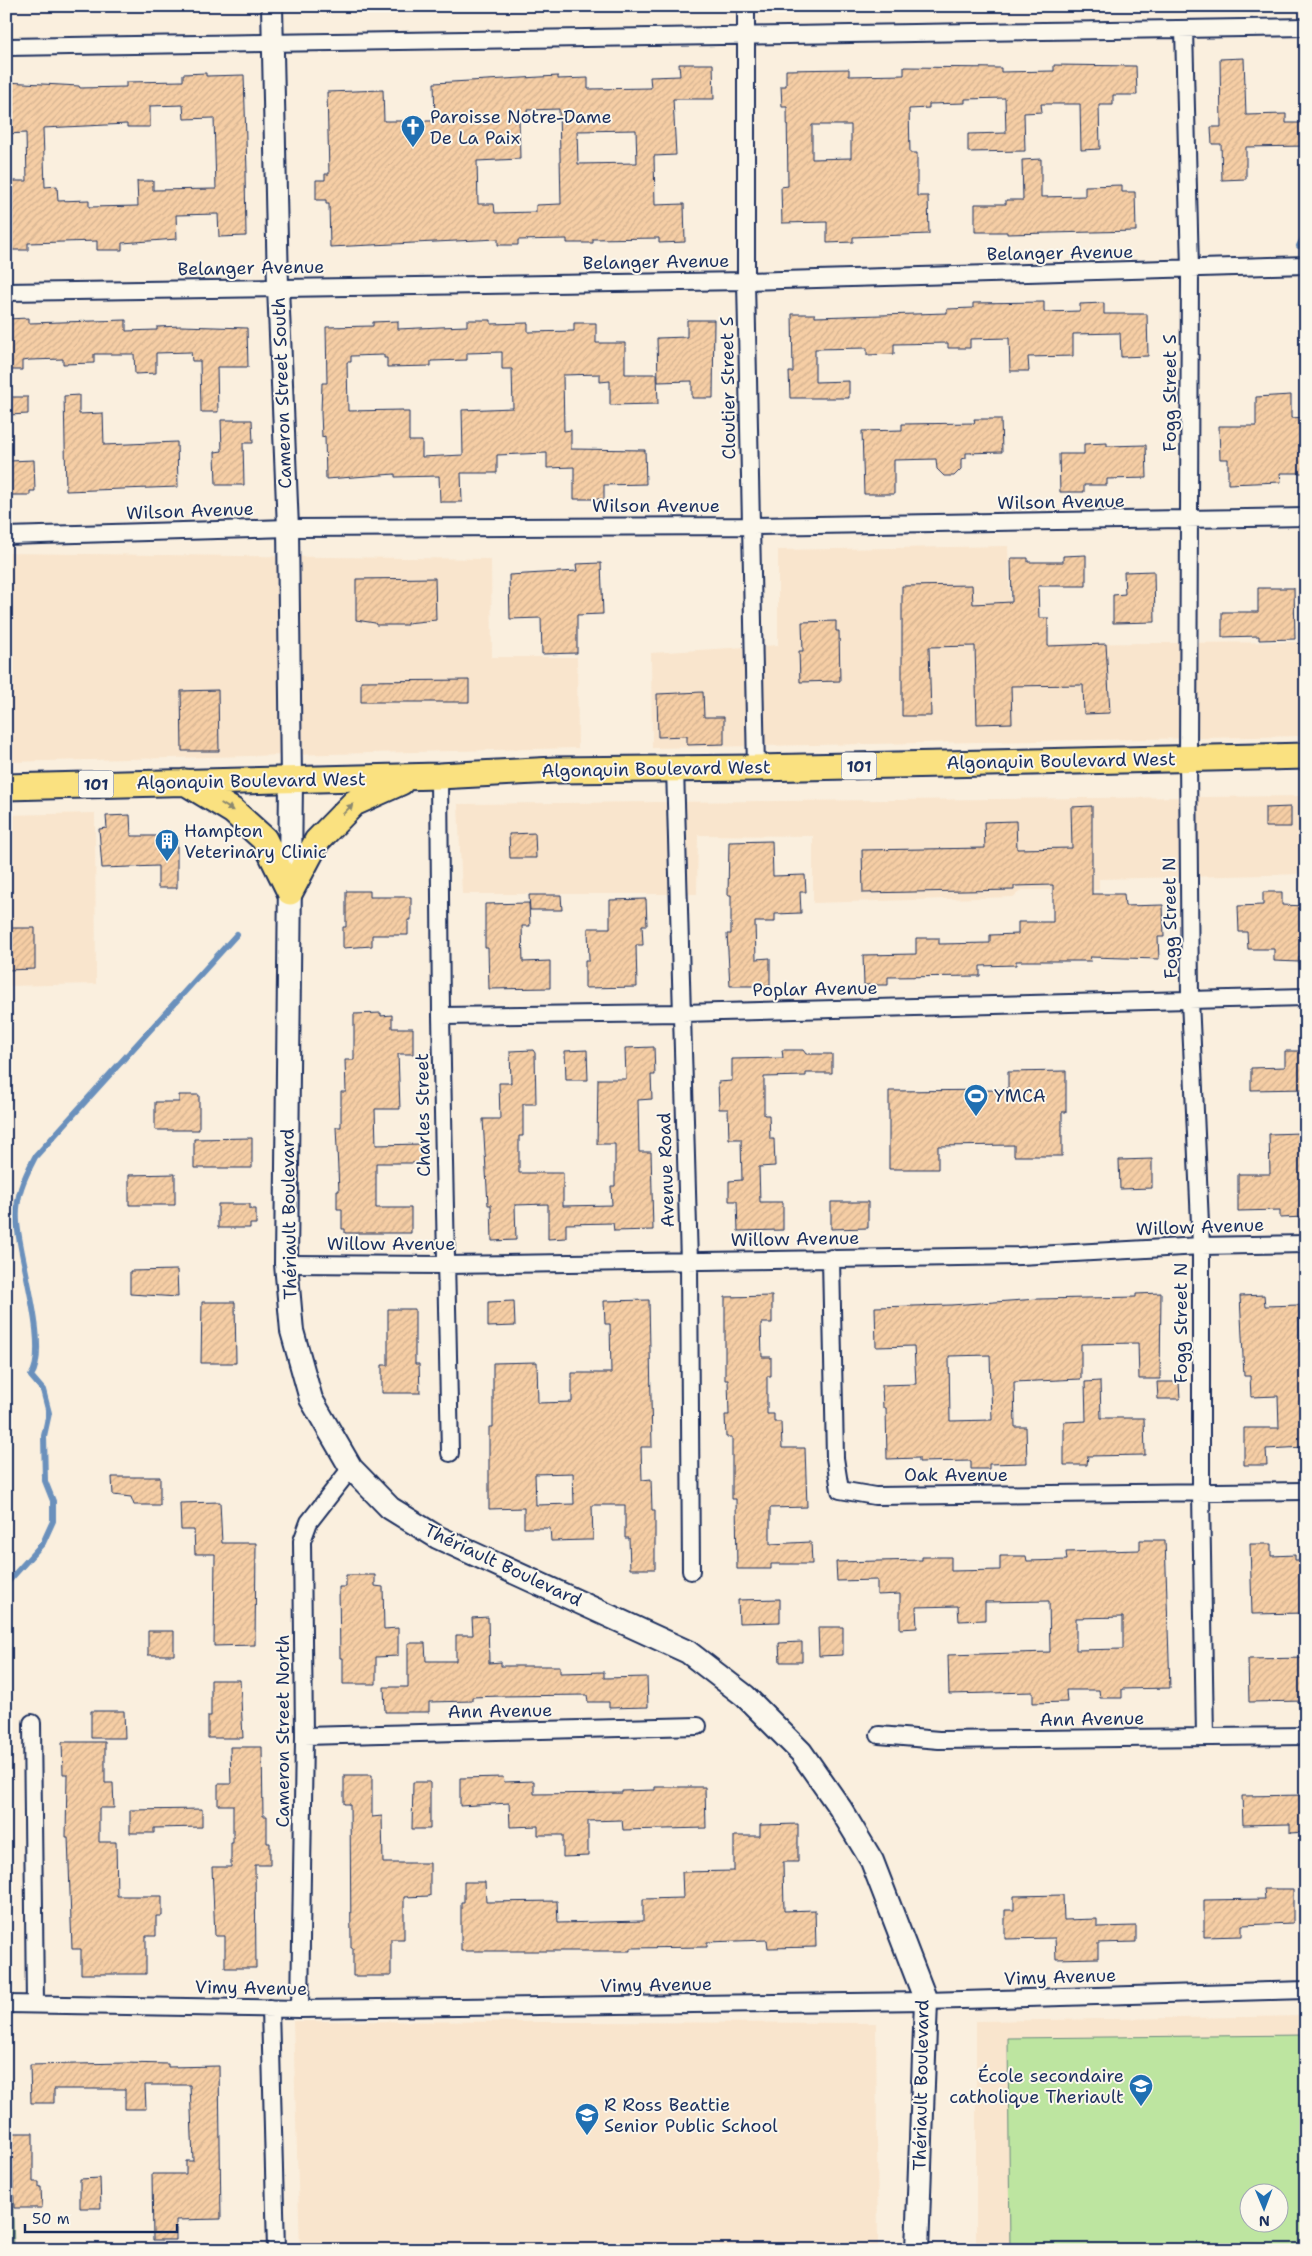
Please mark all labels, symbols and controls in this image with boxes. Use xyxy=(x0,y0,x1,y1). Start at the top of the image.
place label: Paroisse Notre-Dame De La Paix xyxy=(430,105,612,150)
church icon: Paroisse Notre-Dame De La Paix xyxy=(400,114,426,148)
street label: Belanger Avenue xyxy=(986,240,1134,266)
street label: Belanger Avenue xyxy=(582,249,730,275)
street label: Belanger Avenue xyxy=(177,255,325,281)
street label: Cameron Street South xyxy=(267,297,297,489)
street label: Cloutier Street S xyxy=(715,316,741,460)
street label: Fogg Street S xyxy=(1158,334,1182,452)
street label: Wilson Avenue xyxy=(997,489,1125,515)
street label: Wilson Avenue xyxy=(592,494,720,518)
street label: Wilson Avenue xyxy=(126,497,254,525)
street label: Algonquin Boulevard West xyxy=(946,747,1176,775)
road number: 101 xyxy=(842,752,876,779)
street label: Algonquin Boulevard West xyxy=(541,755,771,783)
street label: Algonquin Boulevard West xyxy=(136,767,366,795)
road number: 101 xyxy=(78,771,114,798)
one-way arrow xyxy=(220,803,234,812)
one-way arrow xyxy=(342,804,354,816)
place label: Hampton Veterinary Clinic xyxy=(184,819,327,864)
building icon: Hampton Veterinary Clinic xyxy=(154,828,180,862)
street label: Fogg Street N xyxy=(1157,857,1183,979)
street label: Poplar Avenue xyxy=(752,976,878,1002)
street label: Charles Street xyxy=(410,1053,436,1177)
sports icon: YMCA xyxy=(963,1083,989,1117)
place label: YMCA xyxy=(994,1084,1046,1108)
street label: Avenue Road xyxy=(652,1112,680,1228)
street label: Thériault Boulevard xyxy=(276,1128,302,1300)
street label: Willow Avenue xyxy=(1135,1213,1265,1241)
street label: Willow Avenue xyxy=(730,1226,860,1252)
street label: Willow Avenue xyxy=(327,1232,455,1256)
street label: Fogg Street N xyxy=(1169,1262,1193,1384)
street label: Oak Avenue xyxy=(904,1463,1008,1487)
street label: Thériault Boulevard xyxy=(420,1518,586,1612)
street label: Cameron Street North xyxy=(271,1635,295,1827)
street label: Ann Avenue xyxy=(447,1698,553,1724)
street label: Ann Avenue xyxy=(1039,1706,1145,1732)
street label: Vimy Avenue xyxy=(1003,1963,1117,1991)
street label: Vimy Avenue xyxy=(600,1972,712,1998)
street label: Vimy Avenue xyxy=(195,1975,307,2001)
street label: Thériault Boulevard xyxy=(908,1999,934,2171)
place label: École secondaire catholique Theriault xyxy=(949,2064,1124,2109)
school or university icon: École secondaire catholique Theriault xyxy=(1128,2073,1154,2107)
place label: R Ross Beattie Senior Public School xyxy=(604,2093,778,2138)
school or university icon: R Ross Beattie Senior Public School xyxy=(574,2102,600,2136)
north arrow xyxy=(1240,2184,1290,2234)
scale bar xyxy=(25,2201,178,2233)
text: 50 m xyxy=(32,2209,70,2229)
text: N xyxy=(1259,2212,1270,2230)

